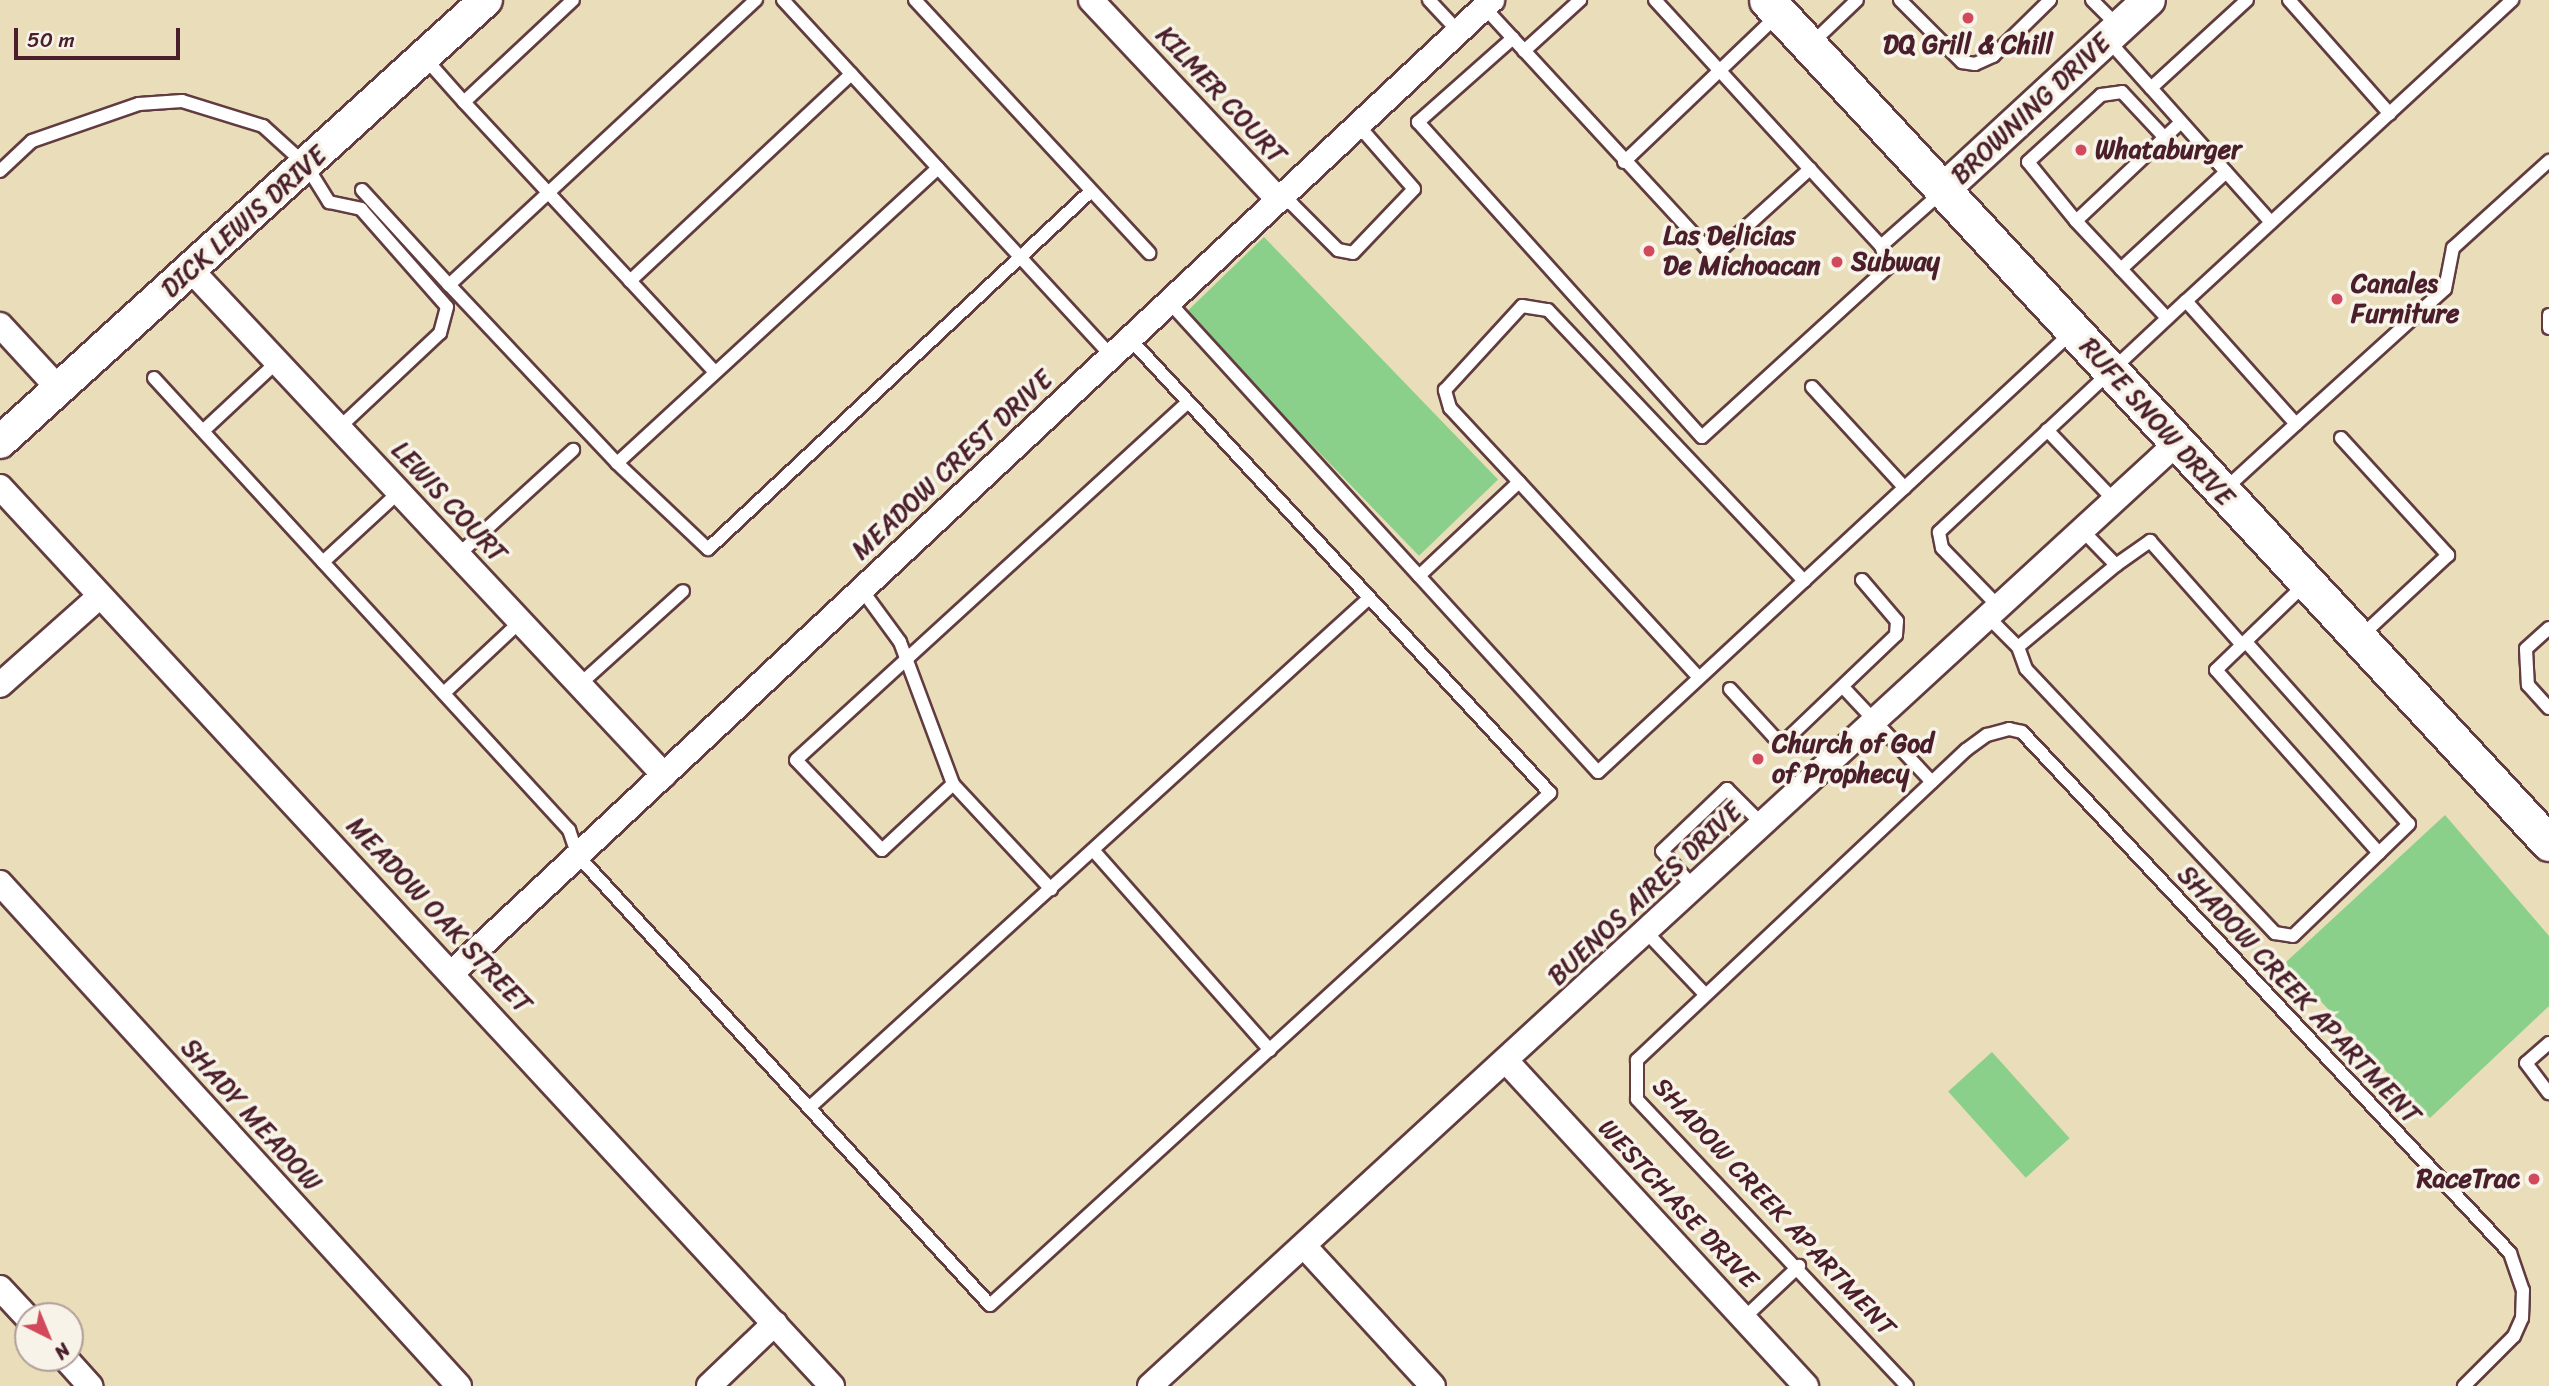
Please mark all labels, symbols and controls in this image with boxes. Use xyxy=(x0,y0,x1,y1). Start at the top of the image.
marker: DQ Grill & Chill xyxy=(1960,10,1976,26)
scale bar xyxy=(18,14,184,58)
street label: KILMER COURT xyxy=(1150,20,1292,170)
text: 50 m xyxy=(27,21,75,59)
street label: BROWNING DRIVE xyxy=(1944,26,2118,192)
place label: DQ Grill & Chill xyxy=(1883,29,2053,61)
place label: Whataburger xyxy=(2095,134,2242,166)
street label: DICK LEWIS DRIVE xyxy=(155,140,333,304)
marker: Whataburger xyxy=(2073,142,2089,158)
place label: Las Delicias De Michoacan xyxy=(1663,220,1820,282)
marker: Las Delicias De Michoacan xyxy=(1641,243,1657,259)
place label: Subway xyxy=(1851,246,1940,278)
marker: Subway xyxy=(1829,254,1845,270)
place label: Canales Furniture xyxy=(2351,268,2459,330)
marker: Canales Furniture xyxy=(2329,291,2345,307)
street label: RUFE SNOW DRIVE xyxy=(2072,330,2242,514)
street label: MEADOW CREST DRIVE xyxy=(844,363,1060,567)
street label: LEWIS COURT xyxy=(385,435,513,569)
place label: Church of God of Prophecy xyxy=(1772,728,1934,790)
marker: Church of God of Prophecy xyxy=(1750,751,1766,767)
street label: BUENOS AIRES DRIVE xyxy=(1542,796,1748,992)
street label: MEADOW OAK STREET xyxy=(340,810,538,1020)
street label: SHADOW CREEK APARTMENT xyxy=(2173,861,2425,1129)
street label: SHADY MEADOW xyxy=(174,1032,328,1198)
street label: SHADOW CREEK APARTMENT xyxy=(1648,1073,1900,1341)
street label: WESTCHASE DRIVE xyxy=(1591,1113,1765,1295)
place label: RaceTrac xyxy=(2417,1163,2520,1195)
marker: RaceTrac xyxy=(2526,1171,2542,1187)
north arrow xyxy=(14,1302,84,1372)
text: N xyxy=(46,1335,78,1368)

